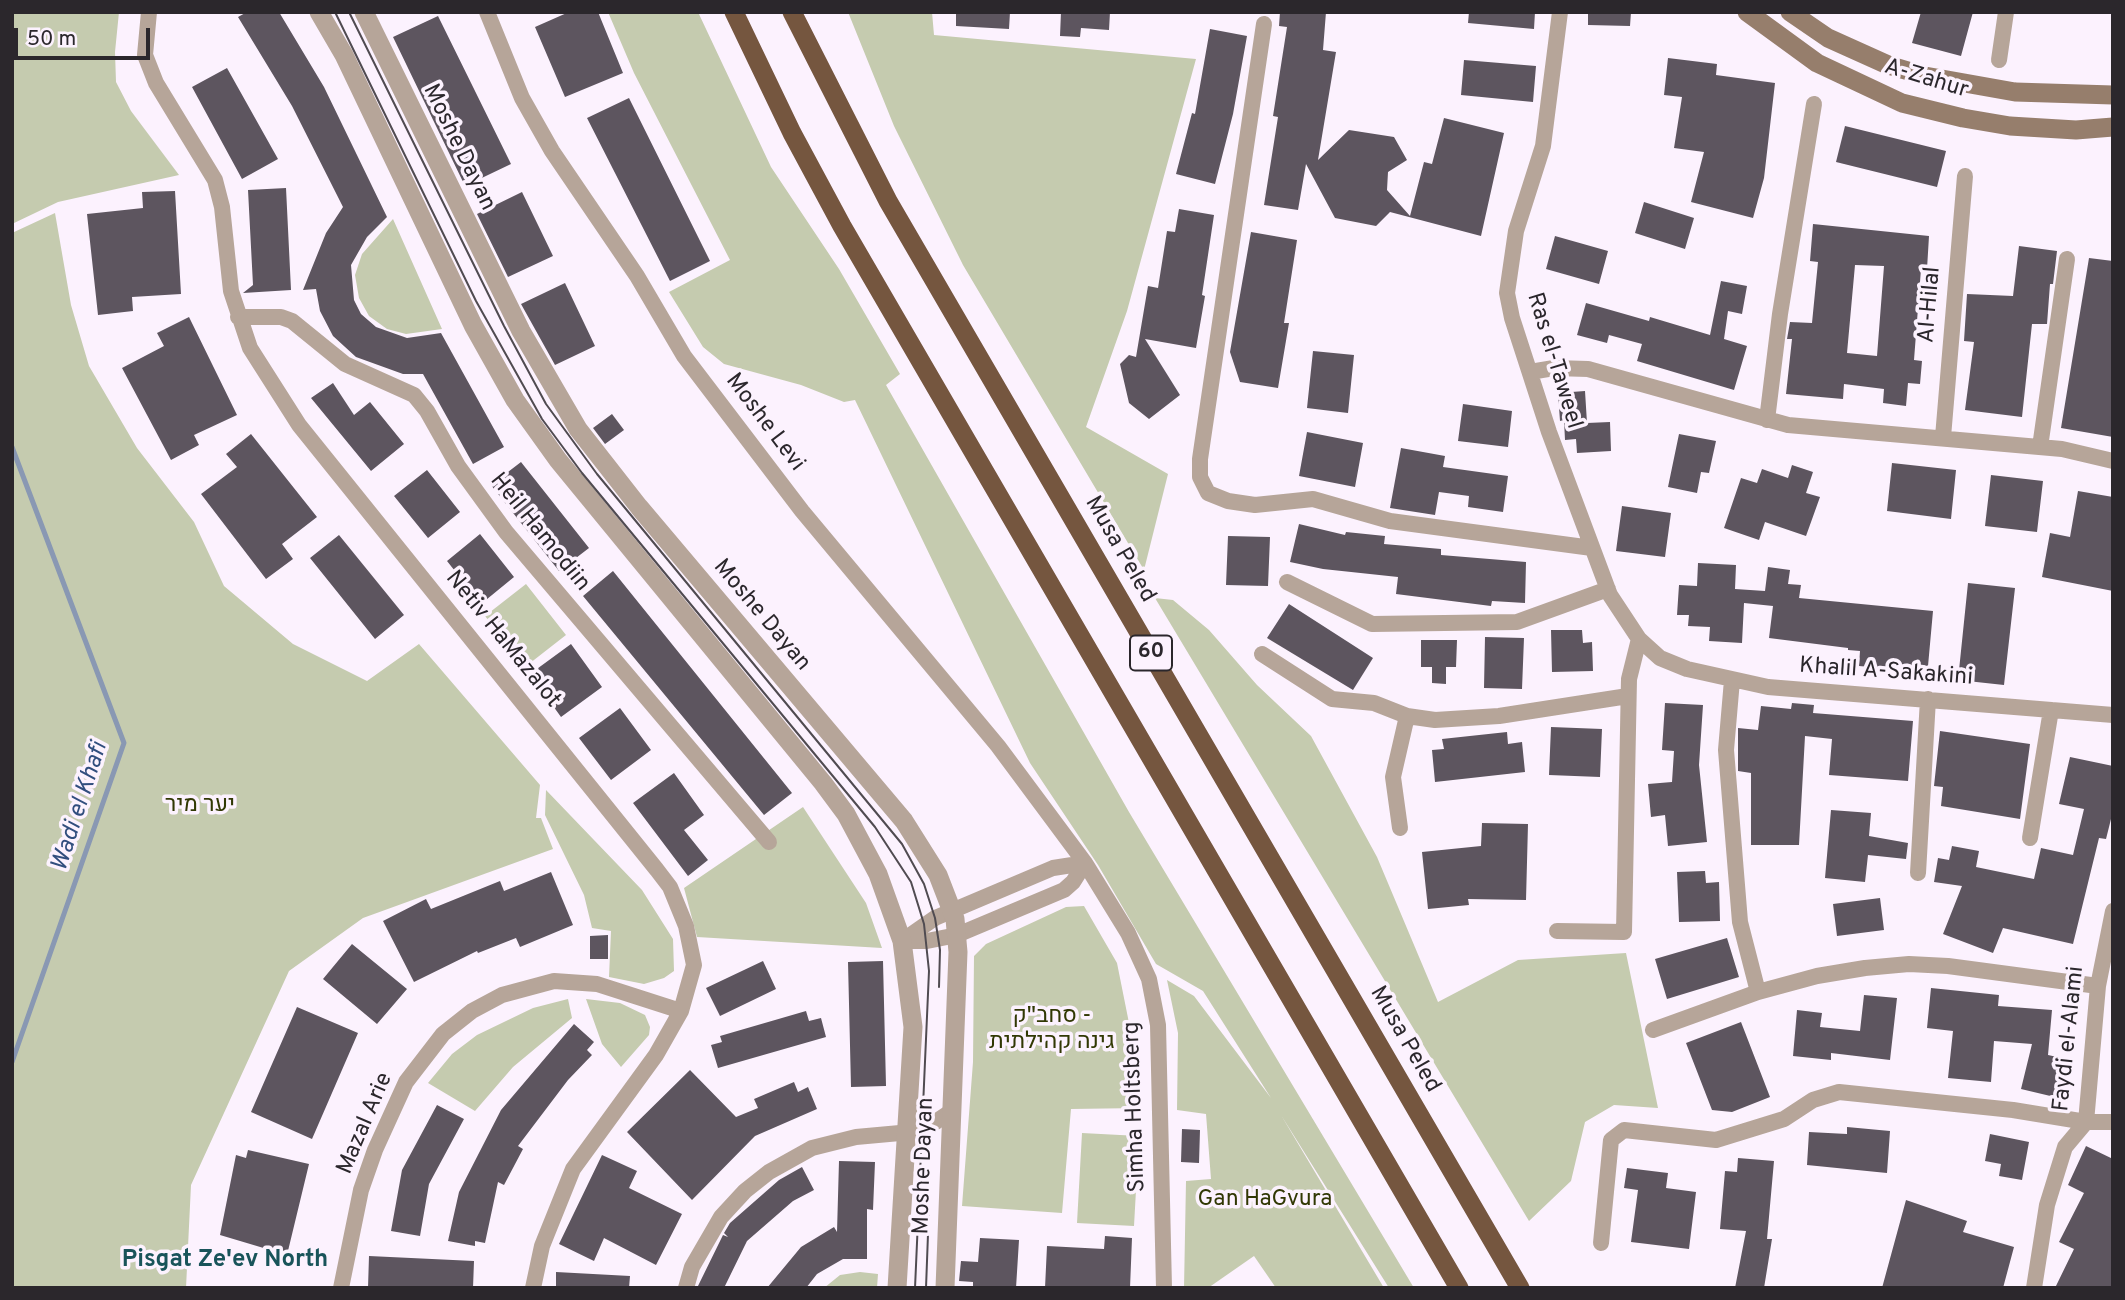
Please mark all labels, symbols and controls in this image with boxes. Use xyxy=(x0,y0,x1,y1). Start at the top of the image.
scale bar xyxy=(18,14,154,58)
text: 50 m xyxy=(27,26,76,53)
street label: A-Zahur xyxy=(1881,54,1971,106)
street label: Moshe Dayan xyxy=(415,80,501,216)
street label: Al-Hilal xyxy=(1914,266,1948,344)
street label: Ras el-Taweel xyxy=(1519,290,1587,432)
street label: Moshe Levi xyxy=(718,369,810,477)
street label: Heil Hamodiin xyxy=(483,468,595,598)
street label: Musa Peled xyxy=(1078,492,1160,608)
street label: Moshe Dayan xyxy=(706,555,816,677)
street label: Netiv HaMazalot xyxy=(438,566,566,714)
road number: 60 xyxy=(1130,636,1172,670)
street label: Khalil A-Sakakini xyxy=(1798,653,1974,693)
water label: Wadi el Khafi xyxy=(47,739,115,875)
park label: יער מיר xyxy=(165,792,235,820)
street label: Faydi el-Alami xyxy=(2049,965,2091,1113)
street label: Musa Peled xyxy=(1363,982,1445,1098)
park label: סחב"ק - גינה קהילתית xyxy=(989,1003,1115,1057)
street label: Simha Holtsberg xyxy=(1119,1021,1153,1193)
street label: Mazal Arie xyxy=(332,1069,400,1179)
street label: Moshe Dayan xyxy=(909,1097,941,1235)
park label: Gan HaGvura xyxy=(1198,1186,1332,1214)
district label: Pisgat Ze'ev North xyxy=(122,1247,328,1275)

